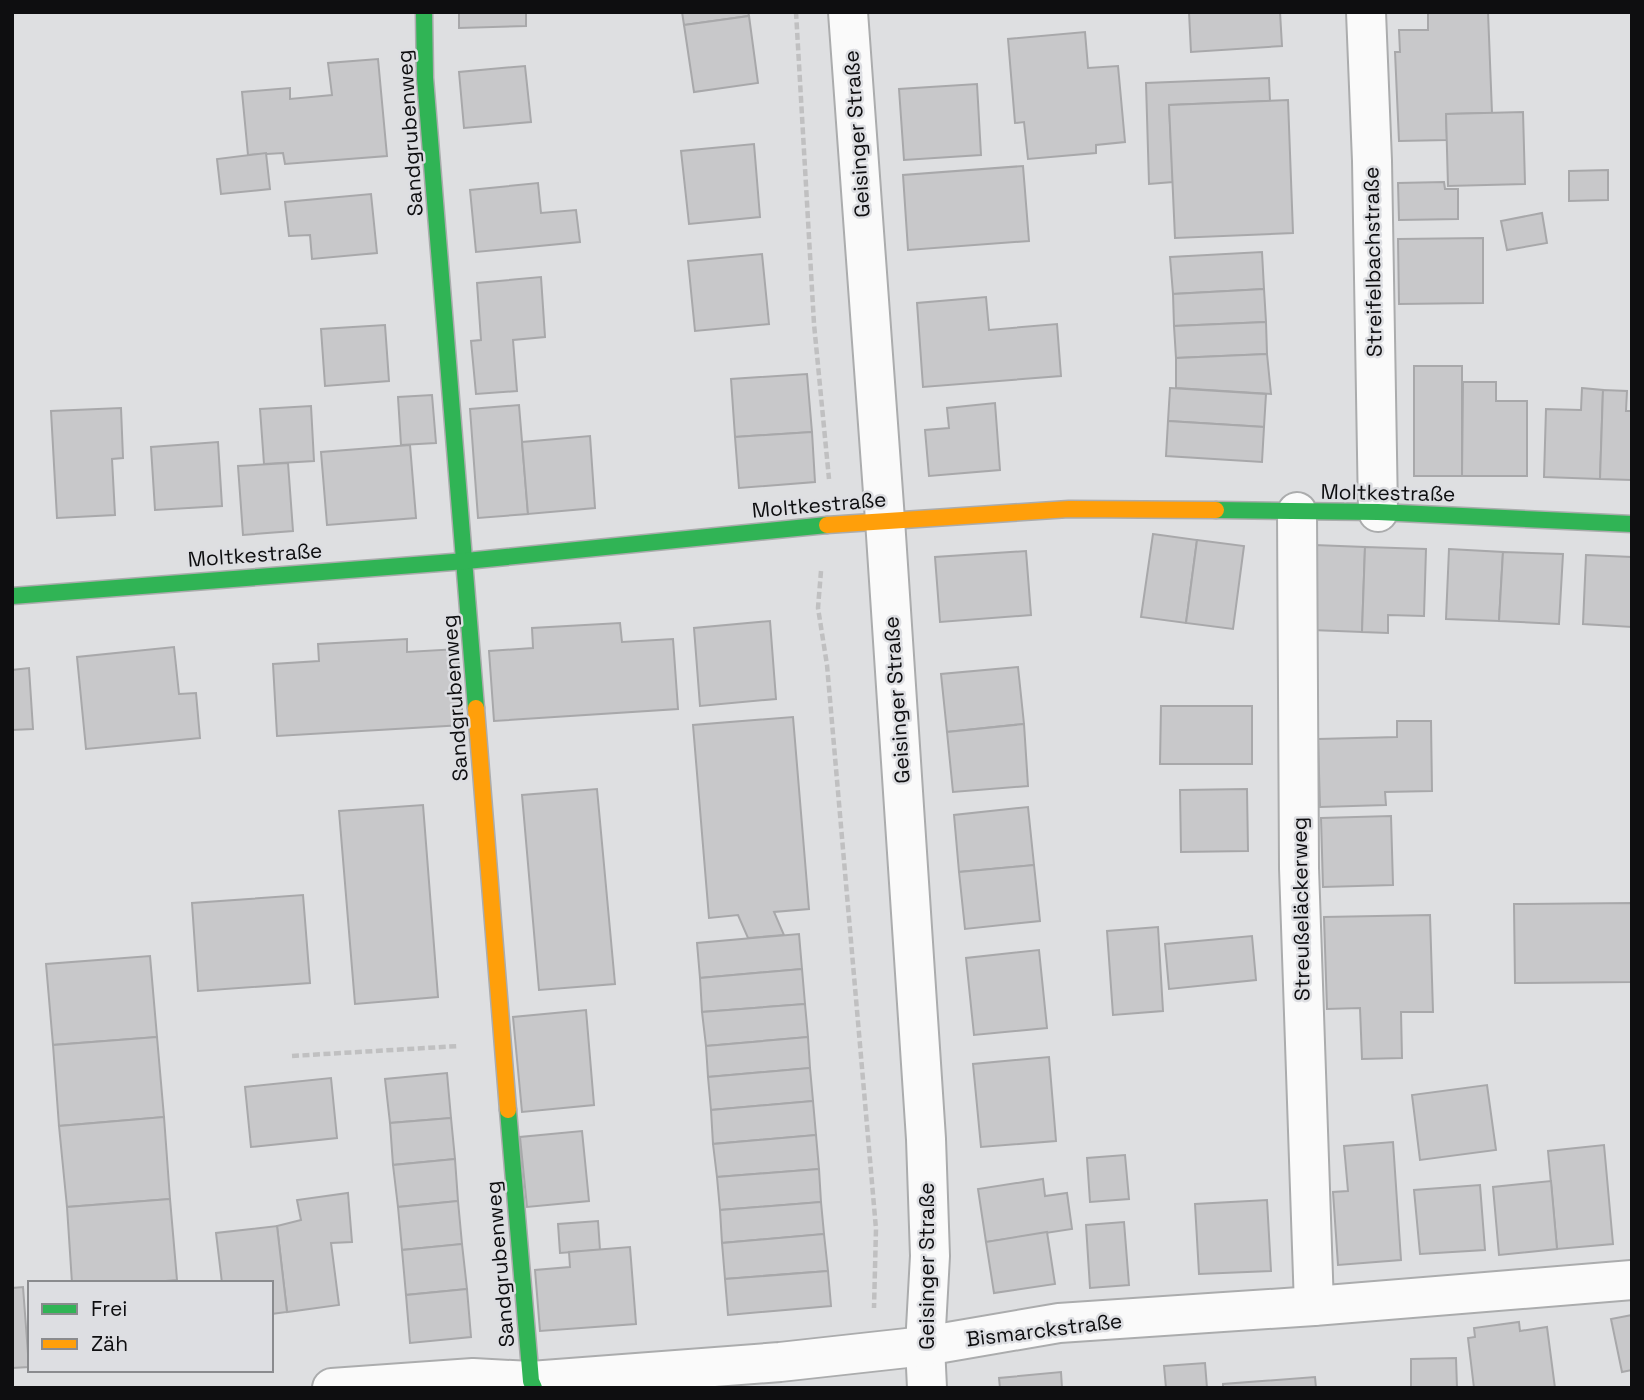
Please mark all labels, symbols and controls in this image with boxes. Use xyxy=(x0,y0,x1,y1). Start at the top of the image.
street label: Sandgrubenweg xyxy=(390,49,429,217)
street label: Geisinger Straße xyxy=(837,50,876,219)
street label: Streifelbachstraße xyxy=(1357,167,1388,357)
street label: Moltkestraße xyxy=(1320,478,1456,507)
street label: Moltkestraße xyxy=(751,485,887,524)
street label: Moltkestraße xyxy=(187,536,323,573)
street label: Sandgrubenweg xyxy=(435,614,474,782)
street label: Geisinger Straße xyxy=(877,616,916,785)
street label: Streußeläckerweg xyxy=(1285,817,1316,1001)
street label: Sandgrubenweg xyxy=(479,1180,520,1348)
street label: Geisinger Straße xyxy=(913,1182,940,1350)
legend xyxy=(28,1281,273,1372)
text: Frei xyxy=(91,1295,127,1322)
street label: Bismarckstraße xyxy=(964,1307,1124,1352)
text: Zäh xyxy=(91,1330,128,1357)

